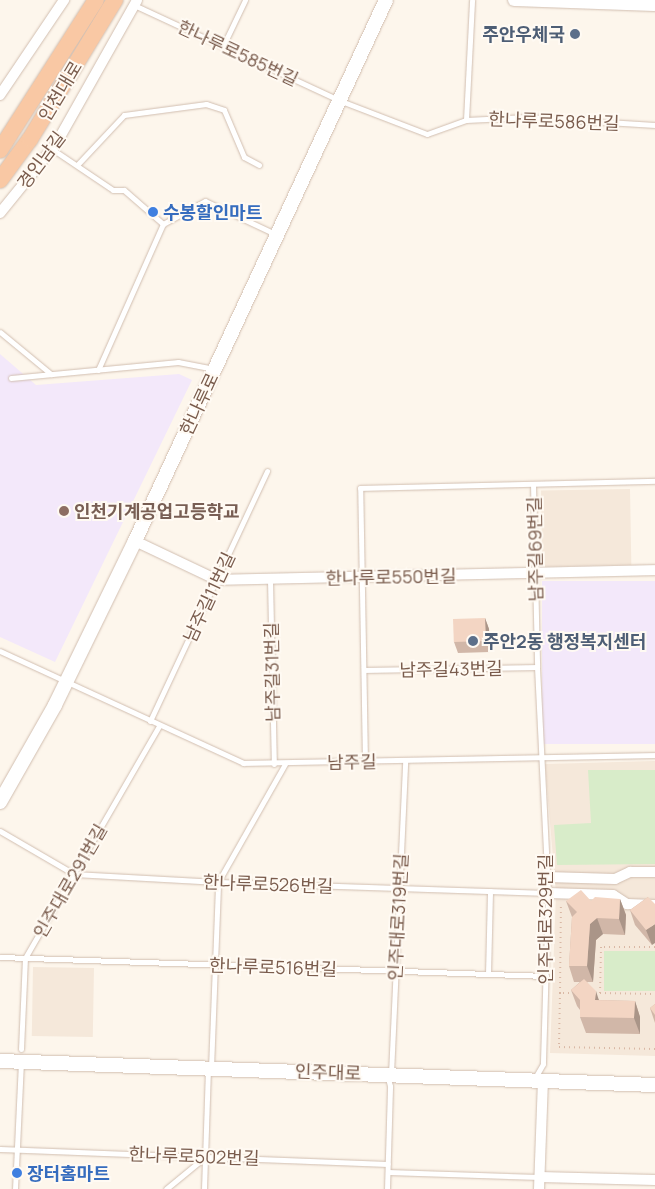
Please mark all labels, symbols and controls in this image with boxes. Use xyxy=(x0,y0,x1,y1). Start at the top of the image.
street label: 한나루로585번길 xyxy=(174,16,302,90)
place label: 주안우체국 xyxy=(482,23,565,45)
marker: 주안우체국 xyxy=(569,28,581,40)
street label: 인천대로 xyxy=(34,57,86,125)
street label: 한나루로586번길 xyxy=(488,108,620,134)
street label: 경인남길 xyxy=(12,127,70,193)
place label: 수봉할인마트 xyxy=(163,201,262,223)
marker: 수봉할인마트 xyxy=(147,206,159,218)
street label: 한나루로 xyxy=(175,369,223,439)
street label: 남주길69번길 xyxy=(523,496,547,602)
place label: 인천기계공업고등학교 xyxy=(74,500,240,522)
marker: 인천기계공업고등학교 xyxy=(58,505,70,517)
street label: 남주길11번길 xyxy=(179,549,239,645)
street label: 한나루로550번길 xyxy=(325,565,457,589)
street label: 남주길31번길 xyxy=(260,622,284,722)
place label: 주안2동 행정복지센터 xyxy=(483,630,646,652)
marker: 주안2동 행정복지센터 xyxy=(467,635,479,647)
street label: 남주길43번길 xyxy=(399,657,503,681)
street label: 남주길 xyxy=(327,751,377,773)
street label: 인주대로291번길 xyxy=(29,820,111,942)
street label: 인주대로319번길 xyxy=(384,853,412,981)
street label: 인주대로329번길 xyxy=(534,854,556,984)
street label: 한나루로526번길 xyxy=(202,871,334,897)
street label: 한나루로516번길 xyxy=(209,954,337,980)
street label: 인주대로 xyxy=(295,1060,361,1084)
street label: 한나루로502번길 xyxy=(128,1143,260,1169)
place label: 장터홈마트 xyxy=(27,1162,110,1184)
marker: 장터홈마트 xyxy=(11,1167,23,1179)

